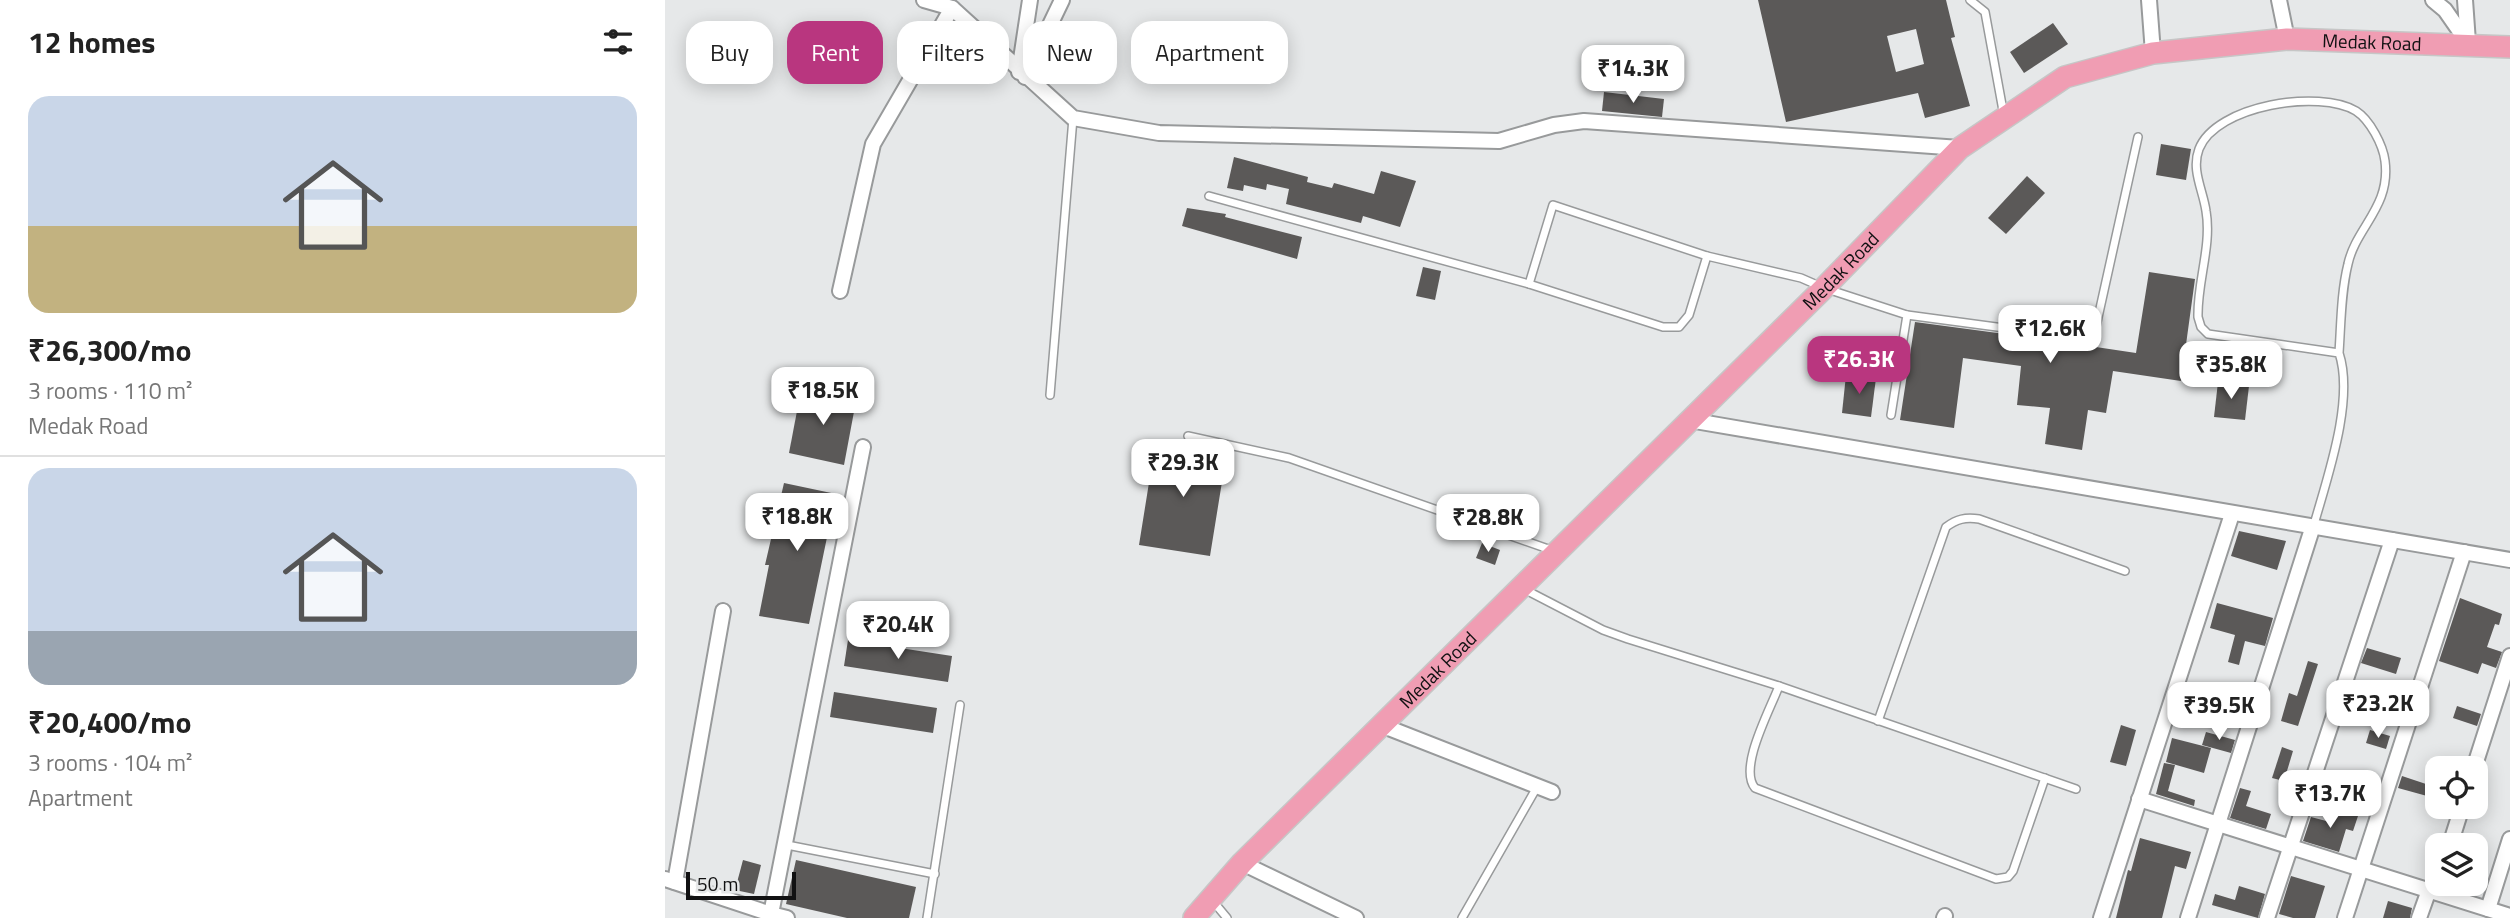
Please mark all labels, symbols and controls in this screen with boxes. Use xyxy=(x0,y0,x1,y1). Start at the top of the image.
text: 12 homes xyxy=(28,19,155,65)
chip: Buy xyxy=(686,21,773,84)
chip: Rent xyxy=(787,21,883,84)
chip: Filters xyxy=(897,21,1009,84)
chip: New xyxy=(1023,21,1117,84)
chip: Apartment xyxy=(1131,21,1288,84)
icon: filters xyxy=(599,23,637,61)
street label: Medak Road xyxy=(2322,25,2422,58)
pin: ₹14.3K xyxy=(1576,46,1690,105)
text: ₹14.3K xyxy=(1597,50,1669,85)
icon: home xyxy=(270,142,396,268)
street label: Medak Road xyxy=(1795,225,1885,316)
pin: ₹12.6K xyxy=(1993,306,2107,365)
text: ₹12.6K xyxy=(2014,310,2086,345)
text: ₹26,300/mo xyxy=(28,327,192,373)
pin: ₹26.3K xyxy=(1802,336,1916,396)
text: ₹26.3K xyxy=(1823,341,1895,376)
pin: ₹35.8K xyxy=(2174,342,2288,401)
text: ₹35.8K xyxy=(2195,346,2267,381)
pin: ₹18.5K xyxy=(766,368,880,427)
text: ₹18.5K xyxy=(787,372,859,407)
text: 3 rooms · 110 m² xyxy=(28,373,192,408)
text: Medak Road xyxy=(28,408,148,443)
pin: ₹29.3K xyxy=(1126,440,1240,499)
text: ₹29.3K xyxy=(1147,444,1219,479)
pin: ₹18.8K xyxy=(740,494,854,553)
pin: ₹28.8K xyxy=(1431,494,1545,554)
text: ₹18.8K xyxy=(761,498,833,533)
text: ₹28.8K xyxy=(1452,499,1524,534)
icon: home xyxy=(270,514,396,640)
pin: ₹20.4K xyxy=(841,602,955,661)
text: ₹20.4K xyxy=(862,606,934,641)
street label: Medak Road xyxy=(1392,624,1483,715)
pin: ₹23.2K xyxy=(2321,680,2435,740)
pin: ₹39.5K xyxy=(2162,682,2276,742)
text: ₹23.2K xyxy=(2342,685,2414,720)
text: ₹39.5K xyxy=(2183,687,2255,722)
text: ₹20,400/mo xyxy=(28,699,192,745)
text: 3 rooms · 104 m² xyxy=(28,745,192,780)
map controls xyxy=(2425,756,2488,896)
button: locate xyxy=(2425,756,2488,819)
pin: ₹13.7K xyxy=(2273,770,2387,830)
text: ₹13.7K xyxy=(2294,775,2366,810)
text: Apartment xyxy=(28,780,133,815)
button: layers xyxy=(2425,833,2488,896)
scale bar xyxy=(686,869,796,901)
text: 50 m xyxy=(697,869,738,898)

